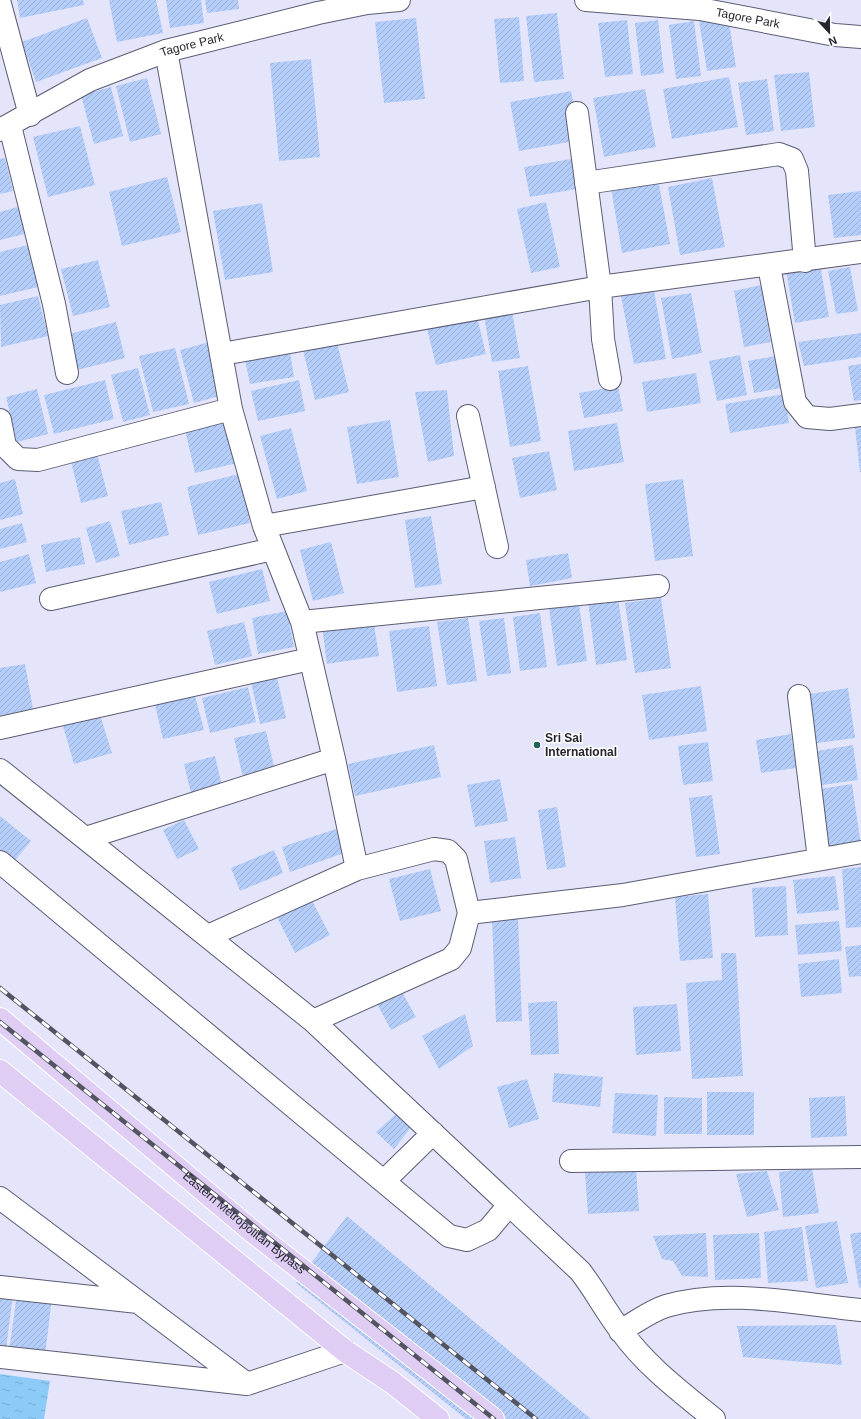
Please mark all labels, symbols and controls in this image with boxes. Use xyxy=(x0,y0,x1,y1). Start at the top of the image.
street label: Tagore Park xyxy=(715,5,782,31)
north arrow xyxy=(809,12,849,52)
street label: Tagore Park xyxy=(158,30,226,60)
text: N xyxy=(827,34,839,48)
place label: Sri Sai International xyxy=(545,731,617,759)
marker: Sri Sai International xyxy=(532,740,542,750)
street label: Eastern Metropolitan Bypass xyxy=(180,1169,308,1277)

